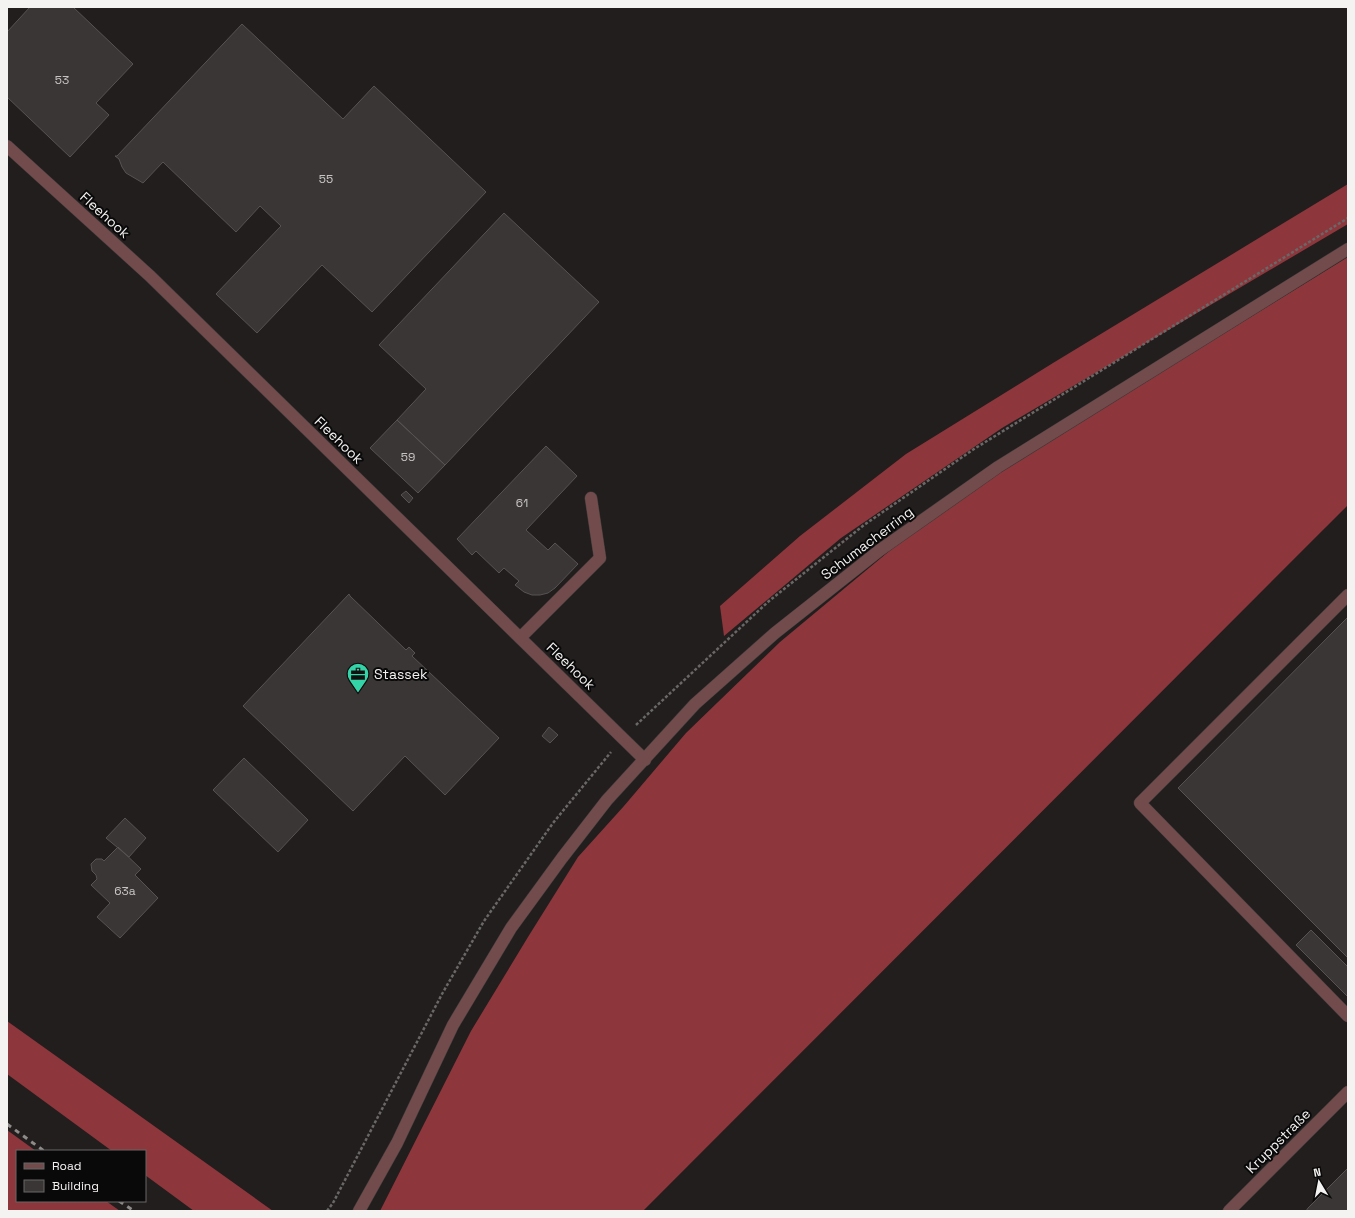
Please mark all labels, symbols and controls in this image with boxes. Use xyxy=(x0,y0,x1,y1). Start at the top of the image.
house number: 53 xyxy=(55,72,69,88)
house number: 55 xyxy=(319,171,333,187)
street label: Fleehook xyxy=(76,188,134,242)
street label: Fleehook xyxy=(311,412,368,468)
house number: 59 xyxy=(401,449,415,465)
house number: 61 xyxy=(516,495,528,511)
street label: Schumacherring xyxy=(817,503,917,583)
street label: Fleehook xyxy=(543,638,600,694)
office icon: Stassek xyxy=(345,661,371,694)
place label: Stassek xyxy=(374,665,428,683)
house number: 63a xyxy=(114,883,136,899)
street label: Kruppstraße xyxy=(1242,1105,1314,1177)
legend xyxy=(16,1150,146,1202)
text: Road xyxy=(52,1158,81,1174)
north arrow xyxy=(1299,1162,1339,1202)
text: N xyxy=(1312,1165,1322,1180)
text: Building xyxy=(52,1178,99,1194)

